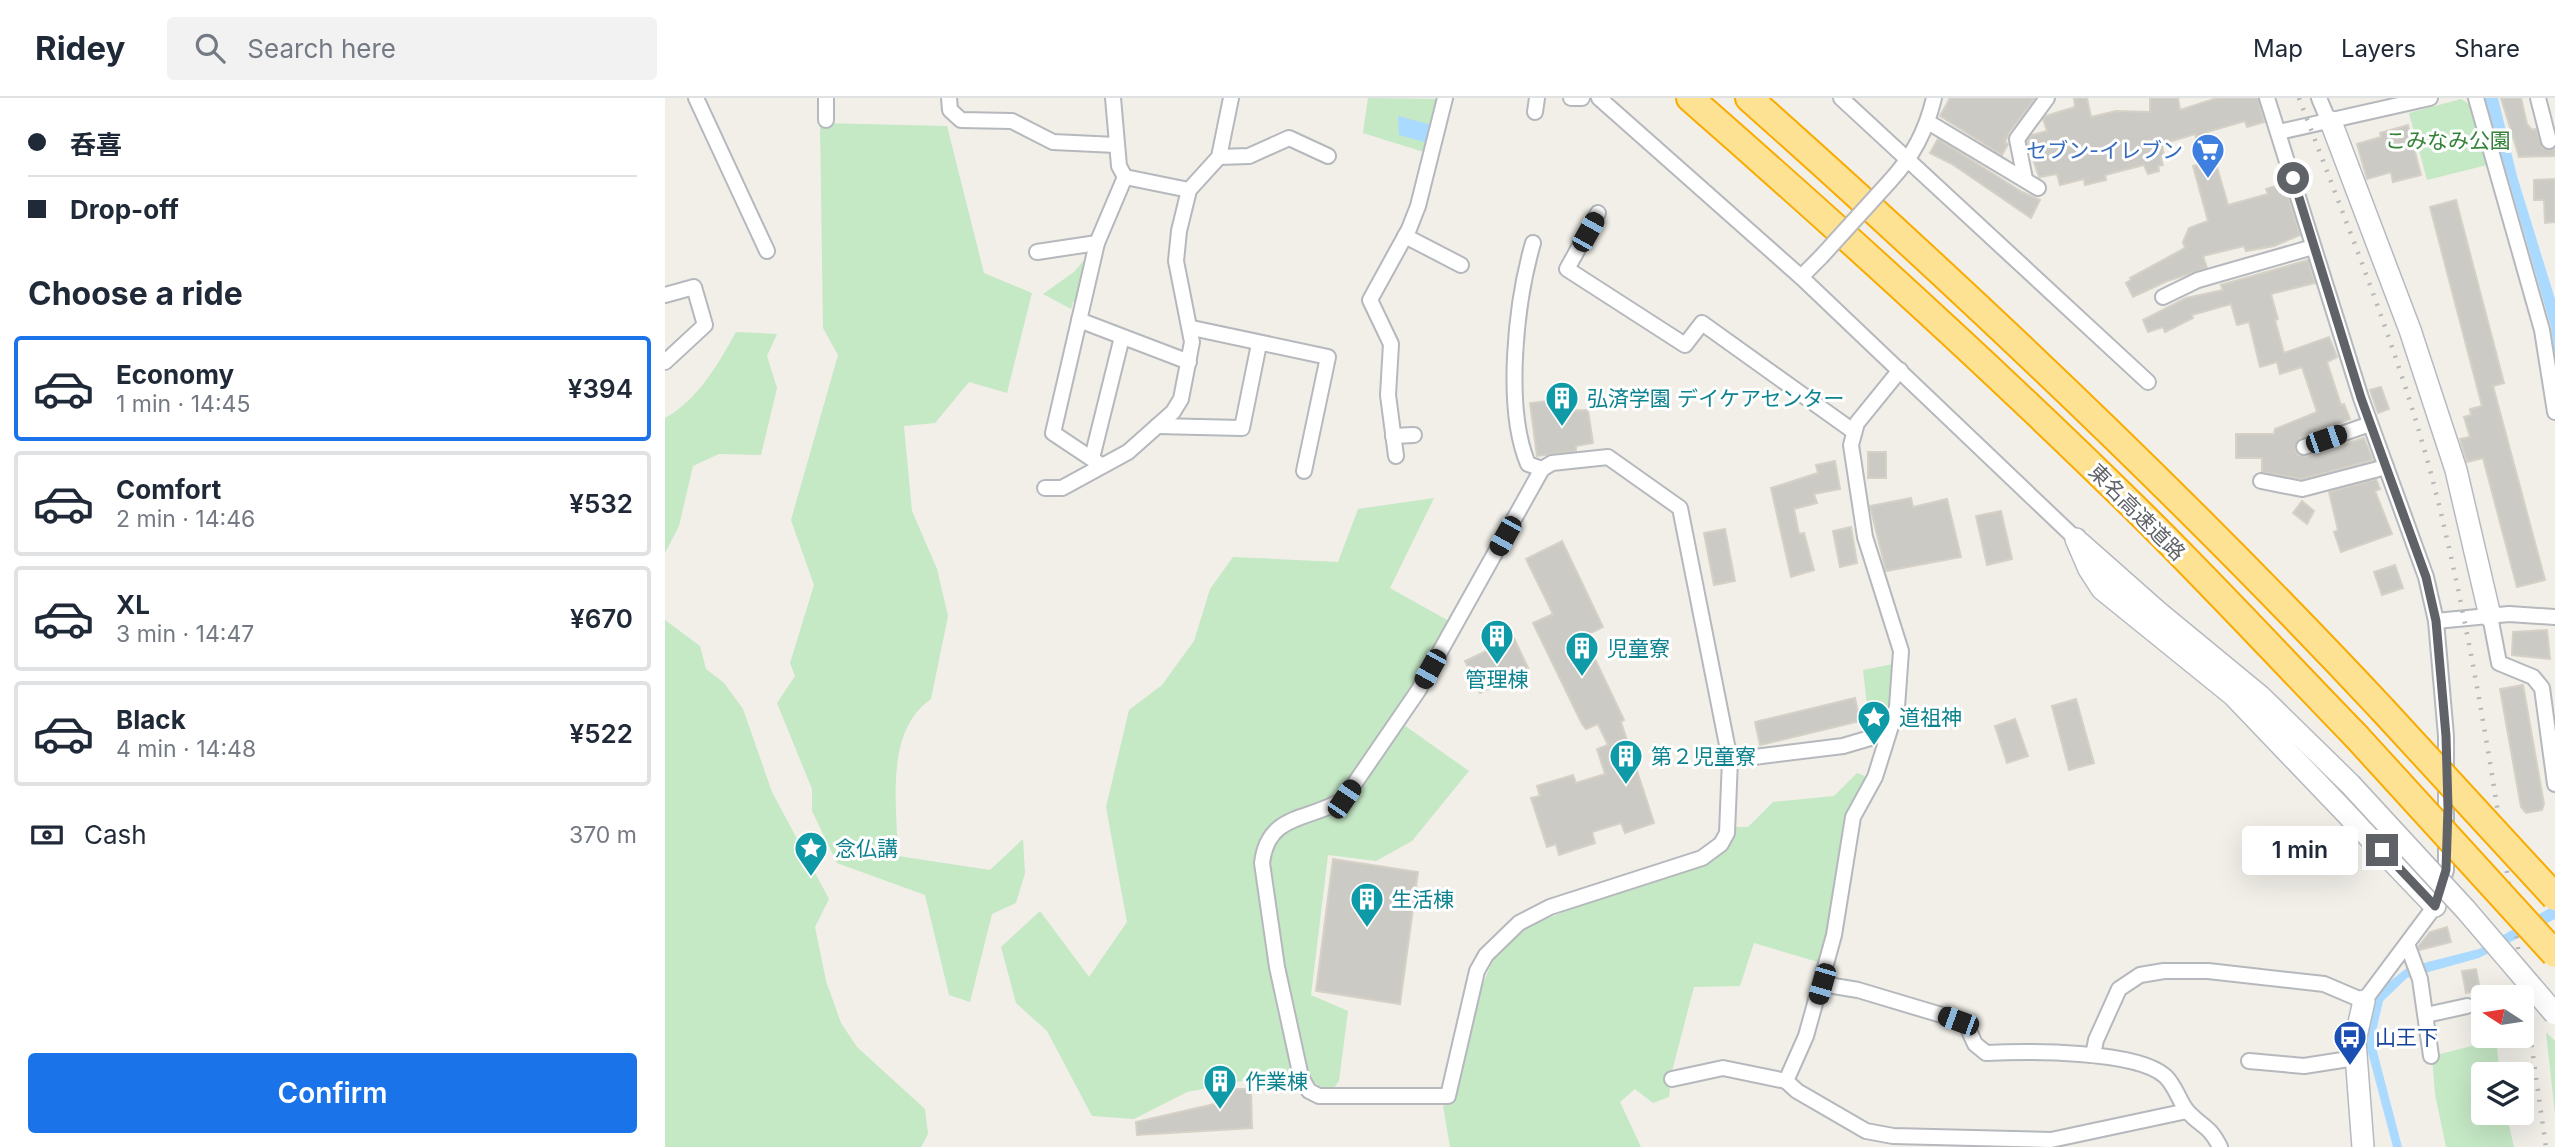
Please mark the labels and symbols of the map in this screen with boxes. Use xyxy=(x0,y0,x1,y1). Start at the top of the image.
park label: こみなみ公園 xyxy=(2385,128,2511,153)
supermarket icon: セブン-イレブン xyxy=(2189,131,2227,180)
place label: セブン-イレブン xyxy=(2026,138,2183,163)
route start xyxy=(2277,162,2309,194)
car xyxy=(1569,209,1608,255)
building icon: 弘済学園 デイケアセンター xyxy=(1543,379,1581,428)
place label: 弘済学園 デイケアセンター xyxy=(1587,386,1845,411)
car xyxy=(2303,422,2350,456)
street label: 東名高速道路 xyxy=(2084,459,2190,565)
car xyxy=(1486,513,1525,559)
building icon: 管理棟 xyxy=(1478,617,1516,666)
building icon: 児童寮 xyxy=(1563,629,1601,678)
place label: 児童寮 xyxy=(1607,636,1670,661)
car xyxy=(1411,646,1450,692)
place label: 管理棟 xyxy=(1466,667,1529,692)
place icon: 道祖神 xyxy=(1855,698,1893,747)
place label: 道祖神 xyxy=(1899,705,1962,730)
building icon: 第２児童寮 xyxy=(1607,737,1645,786)
place label: 第２児童寮 xyxy=(1651,744,1756,769)
car xyxy=(1324,776,1365,822)
callout: 1 min xyxy=(2242,826,2357,874)
place icon: 念仏講 xyxy=(792,829,830,878)
route end xyxy=(2366,834,2398,866)
place label: 念仏講 xyxy=(835,836,898,861)
building icon: 生活棟 xyxy=(1348,880,1386,929)
place label: 生活棟 xyxy=(1391,887,1454,912)
car xyxy=(1807,961,1838,1007)
north arrow xyxy=(2471,985,2534,1048)
car xyxy=(1935,1004,1982,1038)
bus stop icon: 山王下 xyxy=(2331,1018,2369,1067)
place label: 山王下 xyxy=(2375,1025,2438,1050)
building icon: 作業棟 xyxy=(1201,1062,1239,1111)
place label: 作業棟 xyxy=(1245,1069,1308,1094)

